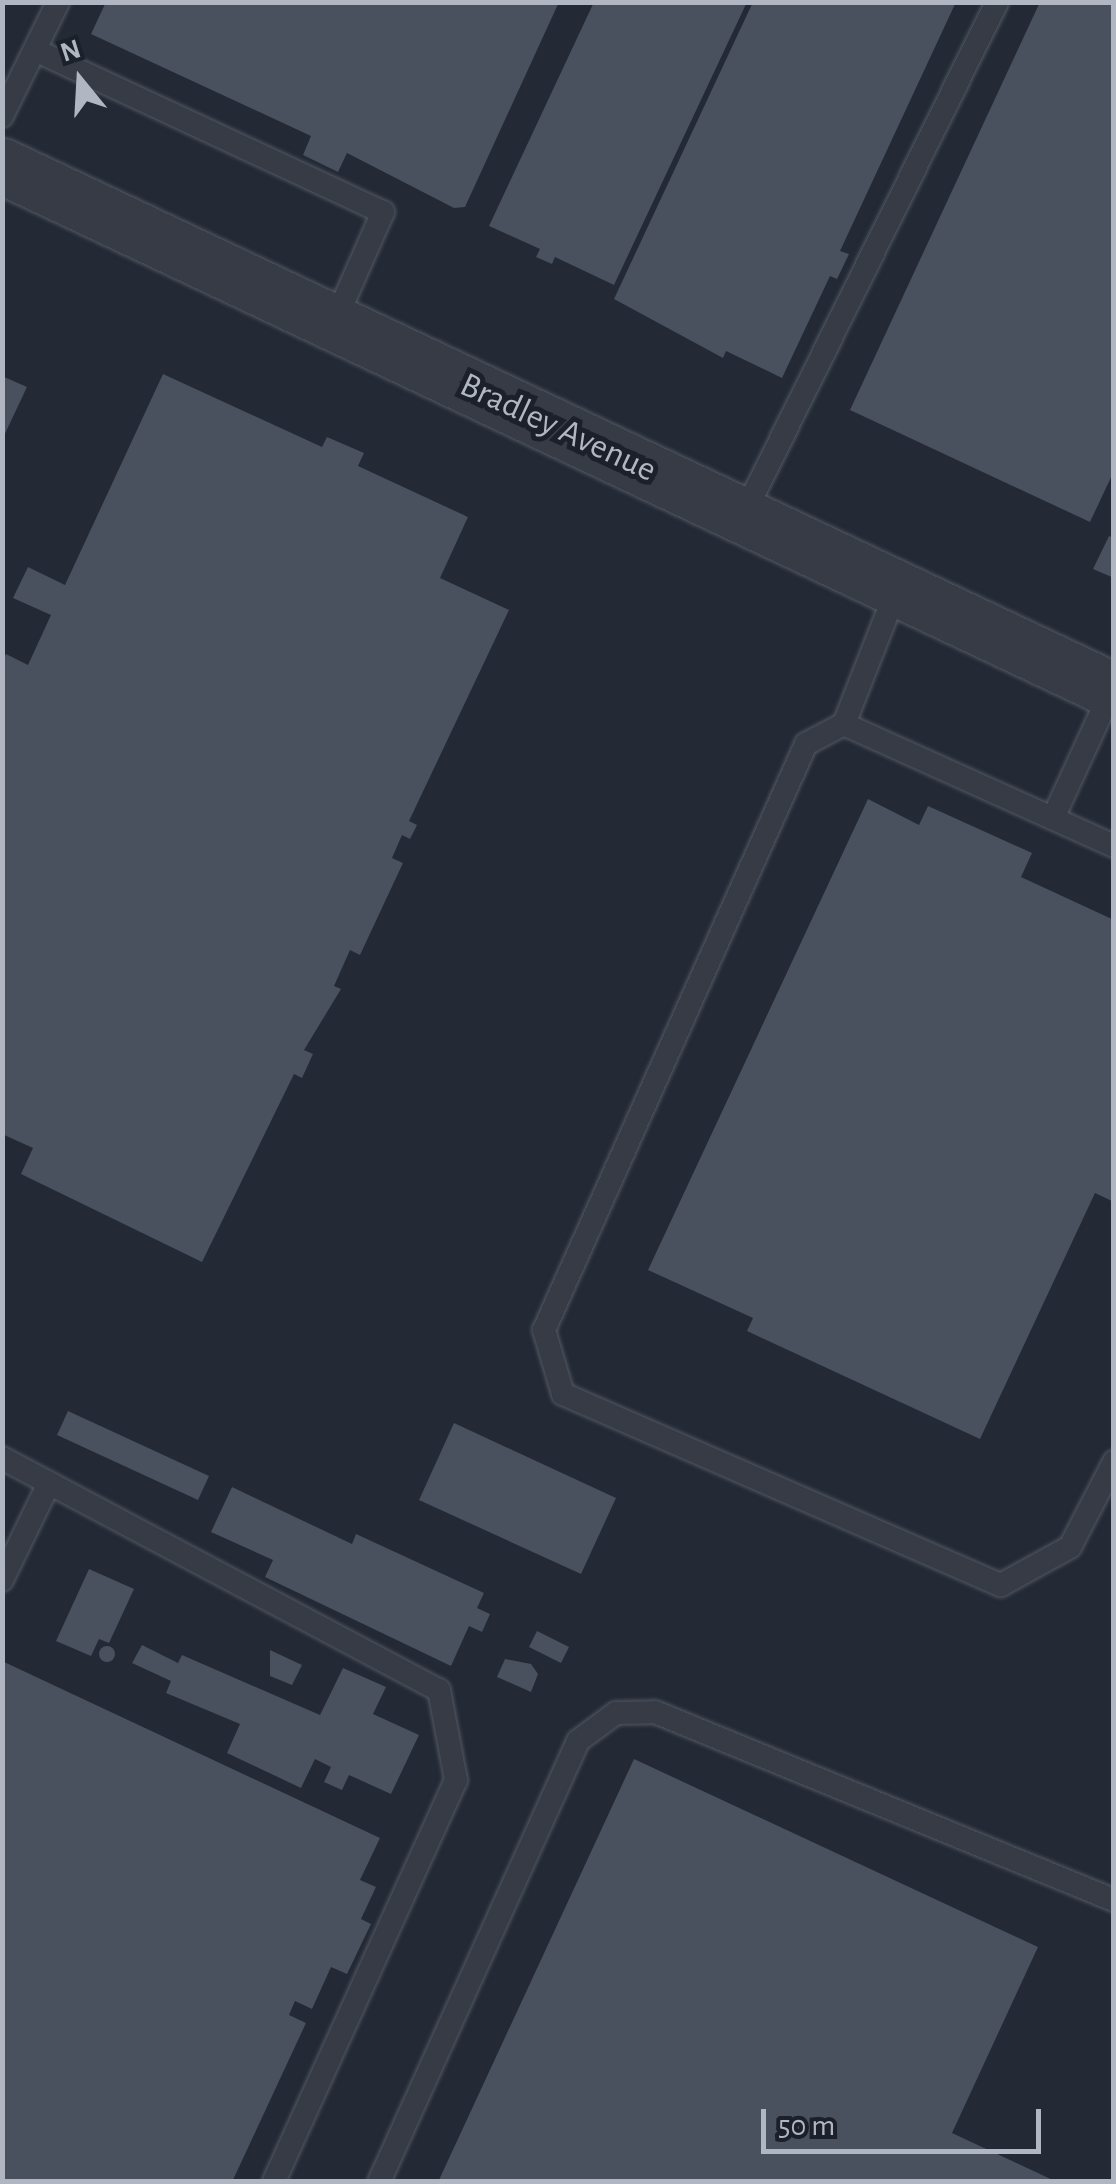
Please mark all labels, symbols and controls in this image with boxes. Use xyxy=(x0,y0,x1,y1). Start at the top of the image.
north arrow xyxy=(30,30,130,130)
text: N xyxy=(57,35,84,68)
street label: Bradley Avenue xyxy=(453,364,663,492)
scale bar xyxy=(766,2089,1046,2151)
text: 50 m xyxy=(778,2111,835,2141)

